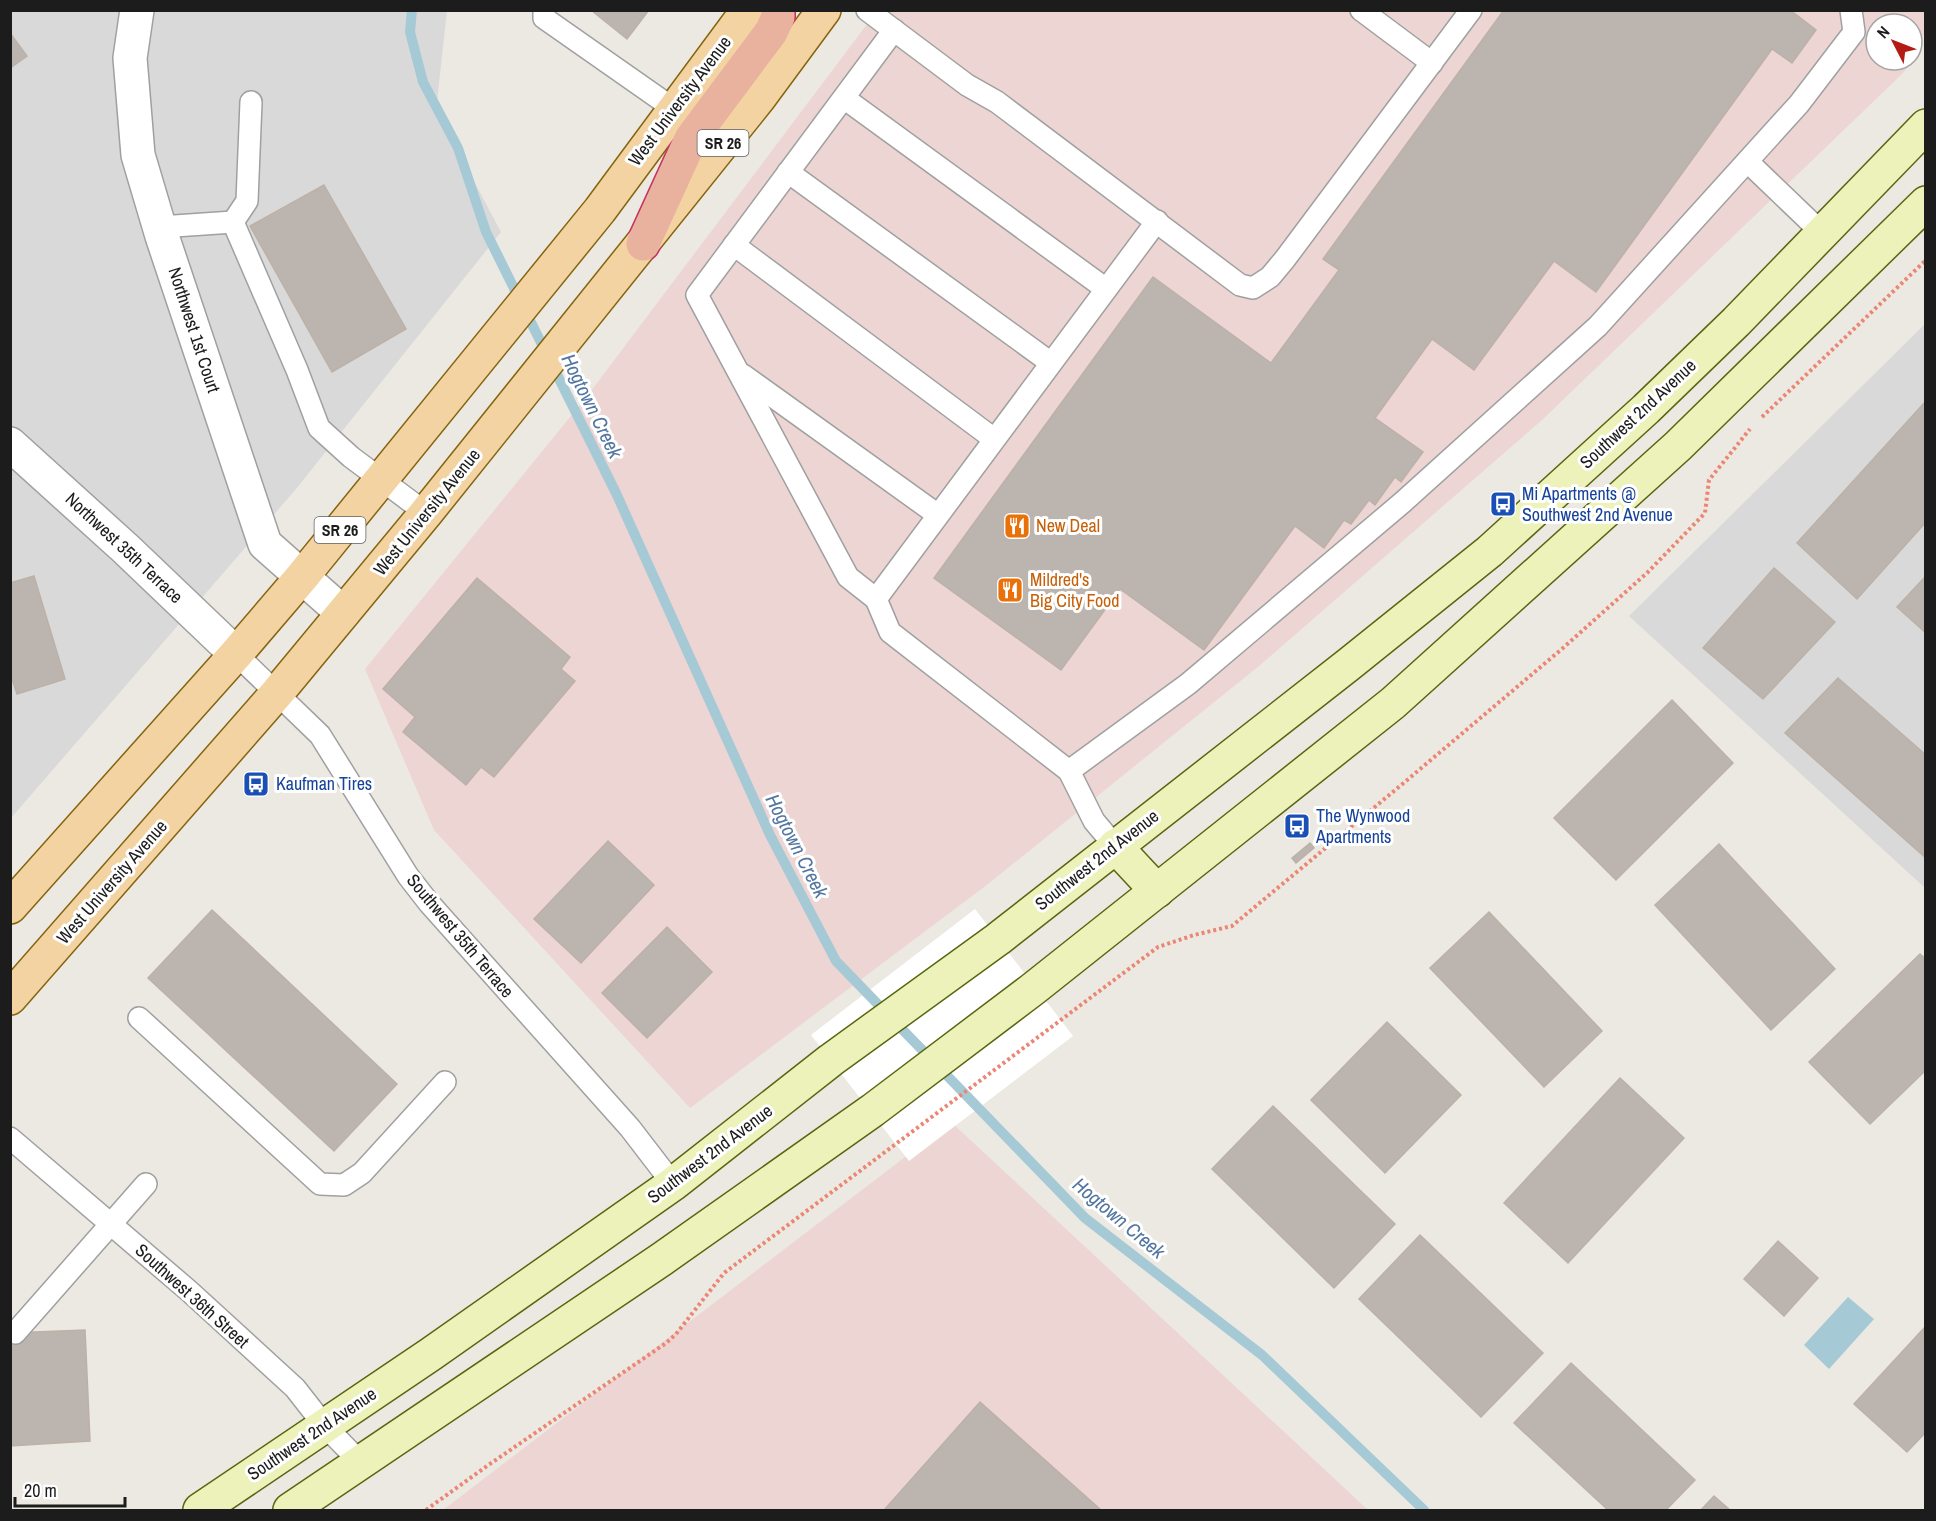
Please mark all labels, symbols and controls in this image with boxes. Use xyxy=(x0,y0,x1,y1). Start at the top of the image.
north arrow xyxy=(1864,12,1924,72)
text: N xyxy=(1872,21,1894,43)
street label: West University Avenue xyxy=(622,30,737,171)
road number: SR 26 xyxy=(698,130,748,156)
street label: Northwest 1st Court xyxy=(162,264,227,396)
water label: Hogtown Creek xyxy=(556,349,630,463)
street label: Southwest 2nd Avenue xyxy=(1574,353,1701,474)
street label: West University Avenue xyxy=(367,443,486,581)
place label: Mi Apartments @ Southwest 2nd Avenue xyxy=(1522,481,1673,527)
street label: Northwest 35th Terrace xyxy=(60,487,189,609)
bus stop icon: Mi Apartments @ Southwest 2nd Avenue xyxy=(1488,489,1518,519)
restaurant icon: New Deal xyxy=(1002,511,1032,541)
place label: New Deal xyxy=(1036,513,1100,538)
road number: SR 26 xyxy=(314,517,366,543)
place label: Mildred's Big City Food xyxy=(1030,567,1120,613)
restaurant icon: Mildred's Big City Food xyxy=(995,575,1025,605)
bus stop icon: Kaufman Tires xyxy=(241,769,271,799)
place label: Kaufman Tires xyxy=(276,771,372,796)
water label: Hogtown Creek xyxy=(760,789,835,903)
street label: Southwest 2nd Avenue xyxy=(1030,803,1164,916)
place label: The Wynwood Apartments xyxy=(1315,803,1410,849)
bus stop icon: The Wynwood Apartments xyxy=(1282,811,1312,841)
street label: West University Avenue xyxy=(51,814,173,949)
street label: Southwest 35th Terrace xyxy=(401,868,520,1003)
street label: Southwest 2nd Avenue xyxy=(642,1098,777,1209)
water label: Hogtown Creek xyxy=(1067,1171,1172,1265)
street label: Southwest 36th Street xyxy=(130,1238,255,1354)
street label: Southwest 2nd Avenue xyxy=(242,1381,381,1486)
scale bar xyxy=(15,1470,124,1508)
text: 20 m xyxy=(24,1478,57,1503)

